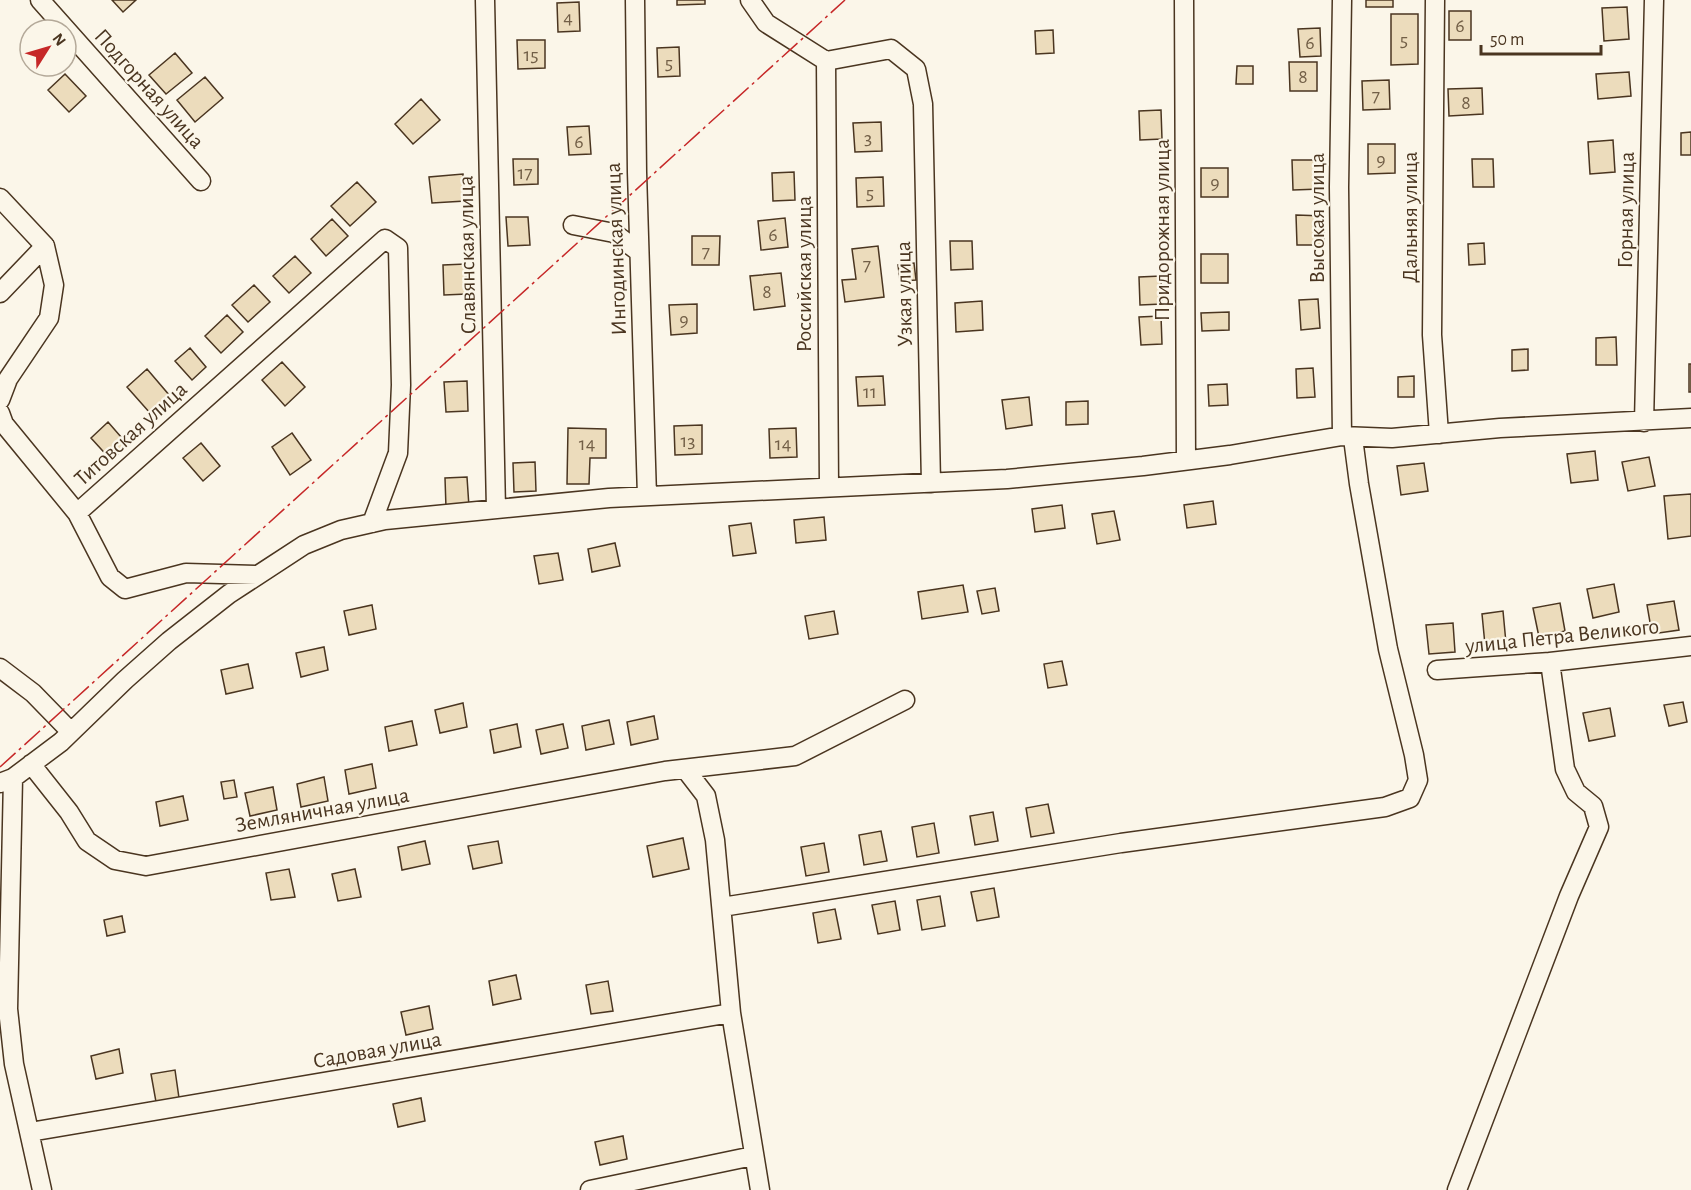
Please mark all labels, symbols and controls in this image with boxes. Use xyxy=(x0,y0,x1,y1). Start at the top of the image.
house number: 4 xyxy=(563,8,573,28)
house number: 6 xyxy=(1455,16,1465,36)
north arrow xyxy=(18,18,78,78)
scale bar xyxy=(1481,18,1601,56)
street label: Подгорная улица xyxy=(90,25,208,153)
text: N xyxy=(49,30,69,49)
house number: 5 xyxy=(1400,30,1408,50)
text: 50 m xyxy=(1490,31,1524,49)
house number: 6 xyxy=(1305,33,1315,53)
house number: 15 xyxy=(523,45,539,65)
house number: 5 xyxy=(665,53,673,73)
house number: 8 xyxy=(1298,67,1308,87)
house number: 7 xyxy=(1372,86,1380,106)
house number: 8 xyxy=(1461,93,1471,113)
house number: 3 xyxy=(864,128,872,148)
house number: 6 xyxy=(574,132,584,152)
street label: Придорожная улица xyxy=(1151,139,1173,321)
house number: 9 xyxy=(1376,150,1386,170)
street label: Дальняя улица xyxy=(1399,151,1421,283)
street label: Горная улица xyxy=(1614,151,1638,269)
street label: Высокая улица xyxy=(1306,153,1328,283)
street label: Ингодинская улица xyxy=(602,162,630,336)
house number: 17 xyxy=(517,163,533,183)
house number: 9 xyxy=(1210,173,1220,193)
street label: Славянская улица xyxy=(455,175,479,335)
house number: 5 xyxy=(866,183,874,203)
street label: Российская улица xyxy=(793,196,815,352)
house number: 6 xyxy=(768,225,778,245)
street label: Узкая улица xyxy=(892,241,916,347)
house number: 7 xyxy=(702,242,710,262)
house number: 7 xyxy=(863,255,871,275)
house number: 8 xyxy=(762,282,772,302)
house number: 9 xyxy=(679,310,689,330)
street label: Титовская улица xyxy=(70,378,191,490)
house number: 11 xyxy=(863,382,877,402)
house number: 13 xyxy=(680,431,696,451)
house number: 14 xyxy=(579,434,595,454)
house number: 14 xyxy=(775,434,791,454)
street label: улица Петра Великого xyxy=(1463,615,1660,657)
street label: Земляничная улица xyxy=(234,784,411,836)
street label: Садовая улица xyxy=(311,1028,443,1072)

